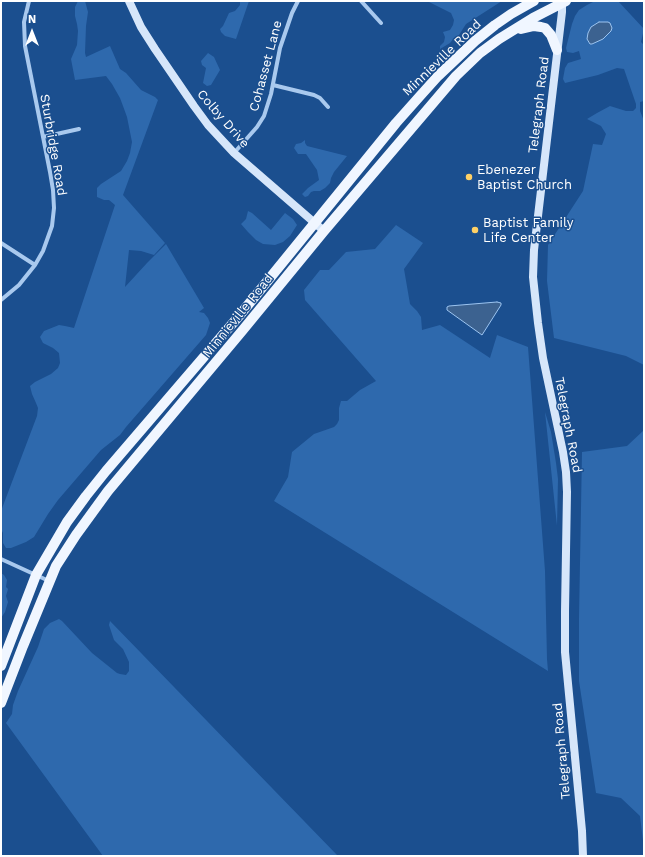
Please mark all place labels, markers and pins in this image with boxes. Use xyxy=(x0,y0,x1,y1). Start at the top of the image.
place label: Ebenezer Baptist Church xyxy=(477,162,572,193)
marker: Ebenezer Baptist Church xyxy=(464,172,474,182)
place label: Baptist Family Life Center xyxy=(483,215,573,246)
marker: Baptist Family Life Center xyxy=(470,225,480,235)

